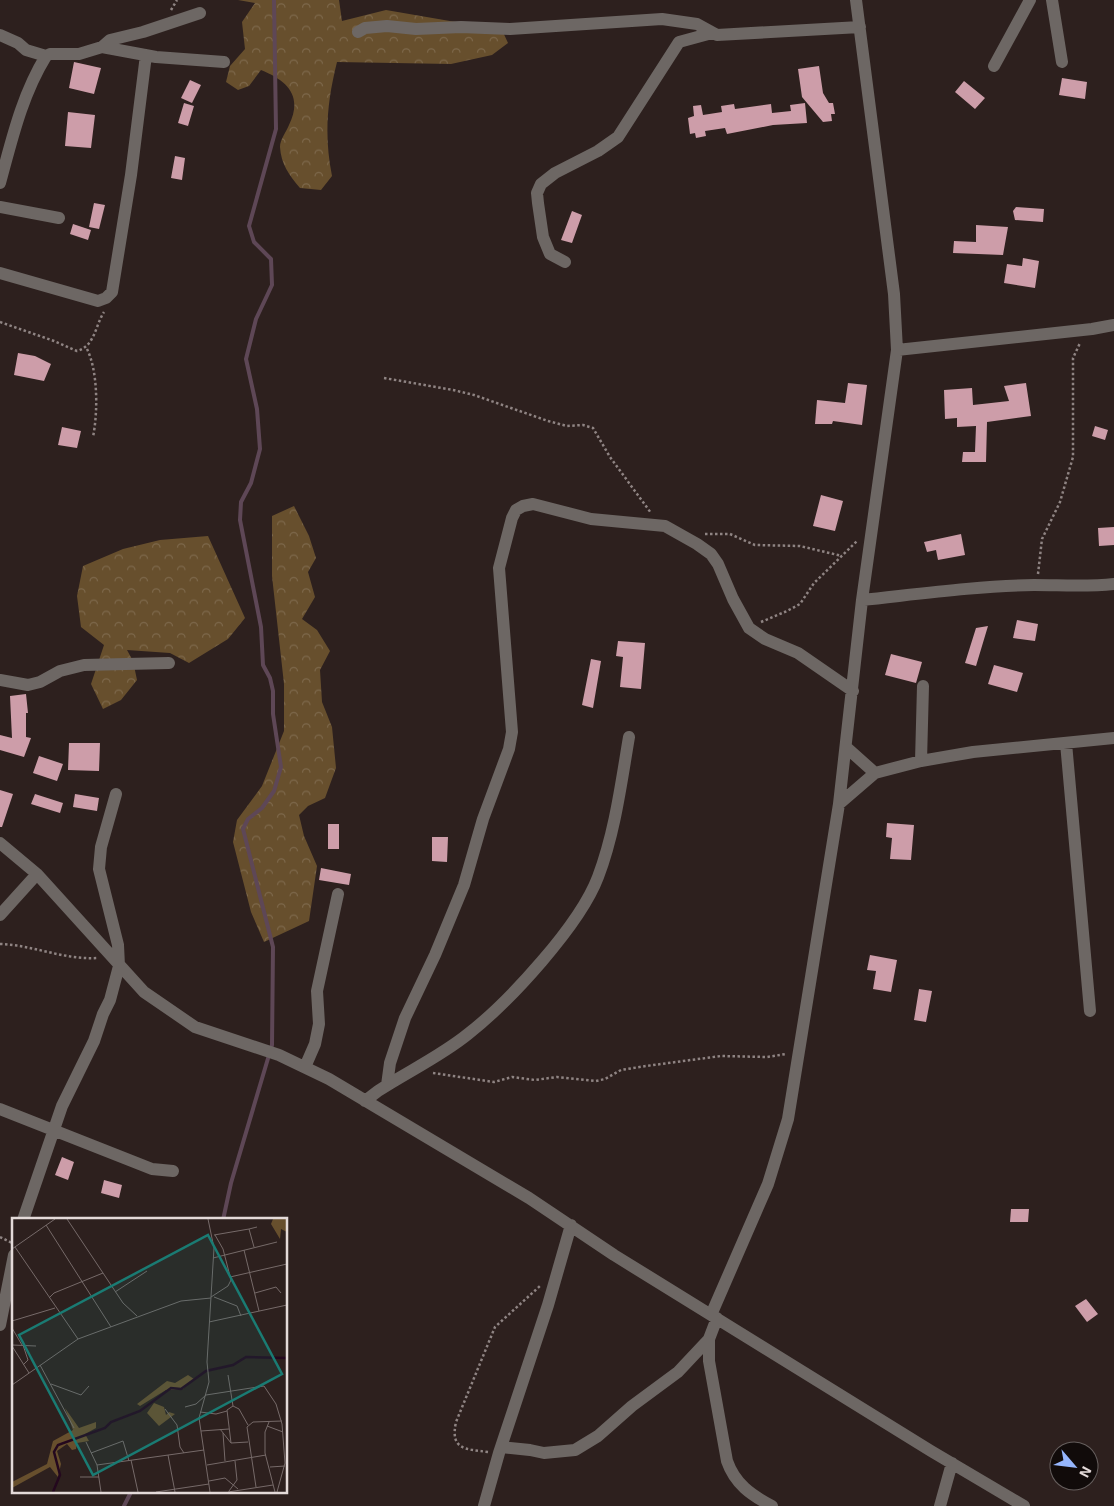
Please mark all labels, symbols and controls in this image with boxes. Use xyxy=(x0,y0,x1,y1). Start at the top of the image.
inset map xyxy=(12,1218,288,1494)
north arrow xyxy=(1049,1441,1099,1491)
text: N xyxy=(1076,1464,1096,1481)

